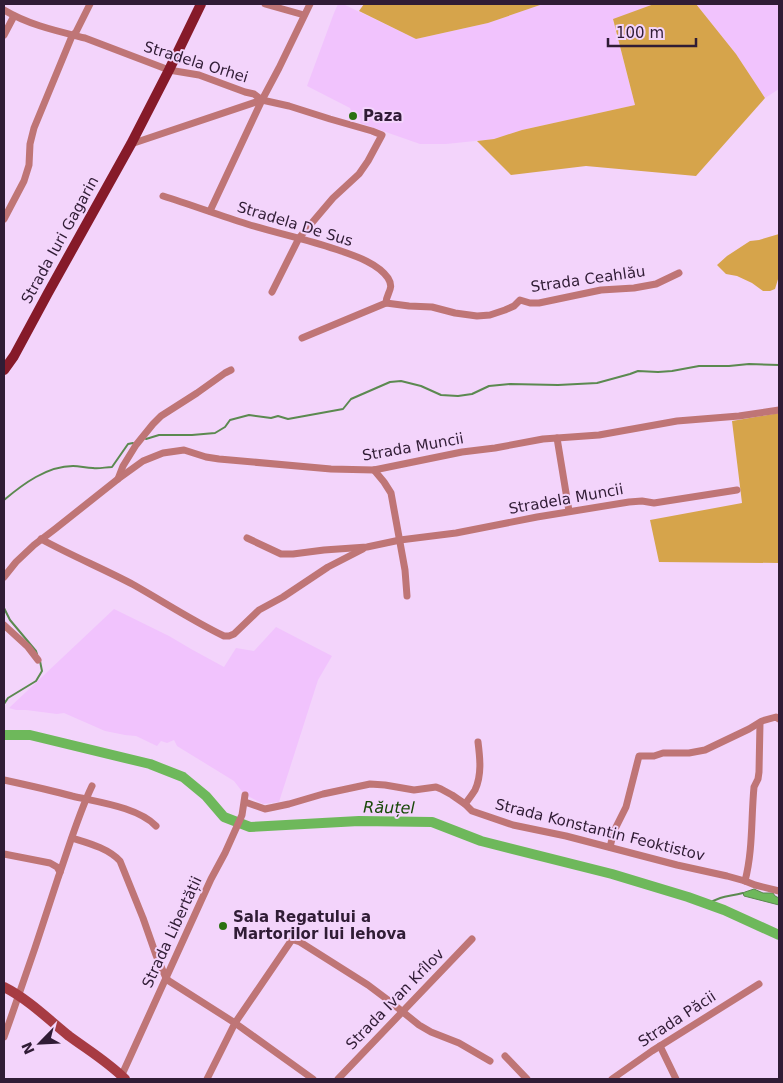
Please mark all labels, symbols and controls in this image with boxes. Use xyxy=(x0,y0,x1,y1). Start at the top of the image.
scale bar xyxy=(608,15,696,47)
text: 100 m xyxy=(616,24,664,42)
street label: Stradela Orhei xyxy=(142,38,250,86)
place label: Paza xyxy=(363,107,403,125)
marker: Paza xyxy=(347,110,359,122)
street label: Strada Iuri Gagarin xyxy=(18,173,102,307)
street label: Stradela De Sus xyxy=(235,198,355,250)
street label: Strada Ceahlău xyxy=(530,262,646,296)
street label: Strada Muncii xyxy=(361,429,465,465)
street label: Stradela Muncii xyxy=(507,480,625,518)
street label: Strada Konstantin Feoktistov xyxy=(493,795,707,865)
water label: Răuțel xyxy=(363,798,416,817)
street label: Strada Libertății xyxy=(138,873,206,991)
place label: Sala Regatului a Martorilor lui Iehova xyxy=(233,908,406,943)
marker: Sala Regatului a Martorilor lui Iehova xyxy=(217,920,229,932)
street label: Strada Ivan Krîlov xyxy=(342,945,448,1053)
street label: Strada Păcii xyxy=(635,987,719,1051)
north arrow xyxy=(15,1018,65,1068)
text: N xyxy=(18,1040,38,1057)

